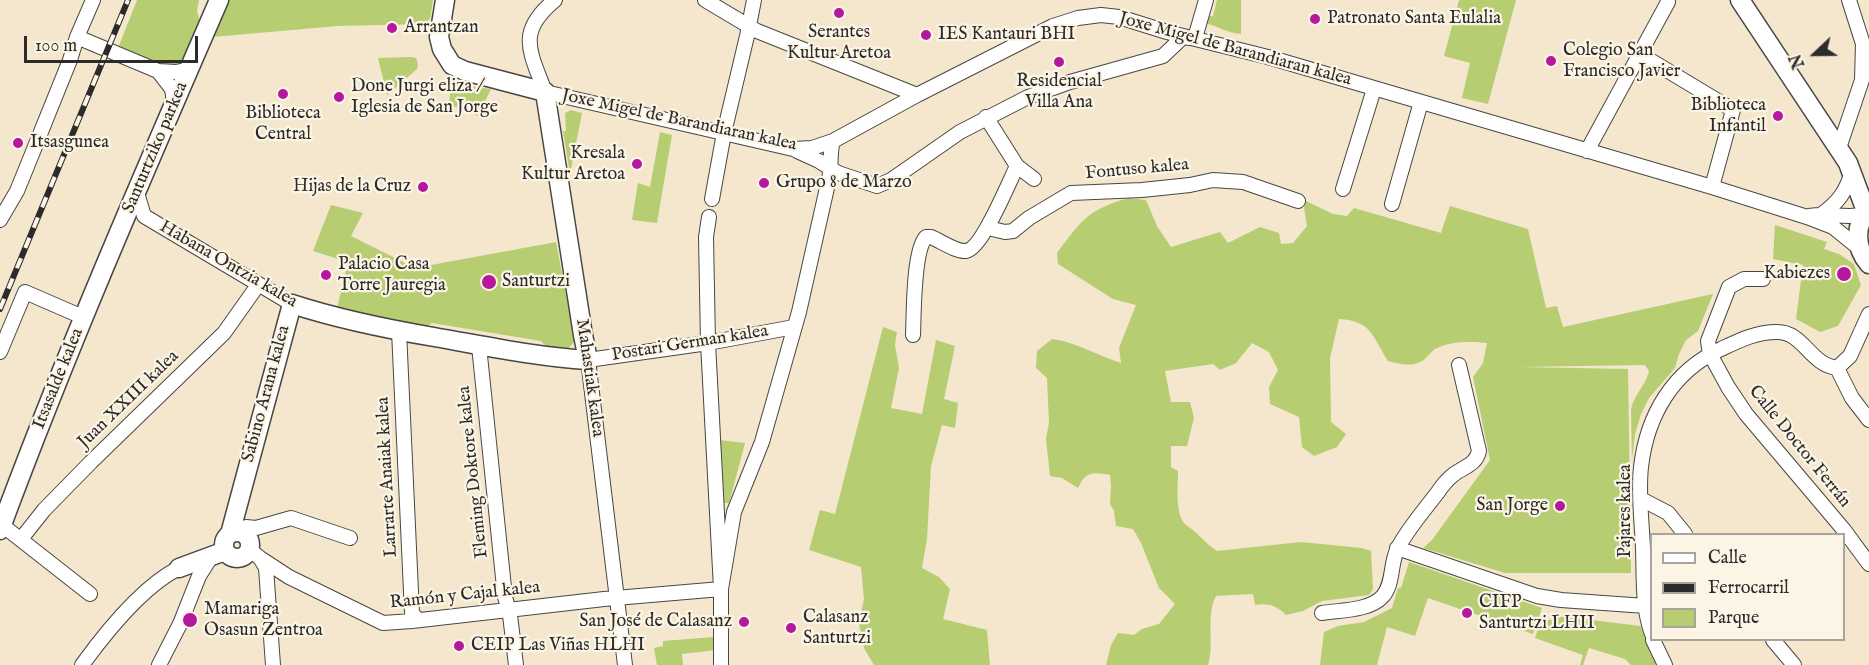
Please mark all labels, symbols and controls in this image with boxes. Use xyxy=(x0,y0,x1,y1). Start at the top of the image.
marker: Serantes Kultur Aretoa xyxy=(832,6,846,20)
place label: Patronato Santa Eulalia xyxy=(1327,8,1501,30)
street label: Joxe Migel de Barandiaran kalea xyxy=(1116,9,1354,91)
marker: Patronato Santa Eulalia xyxy=(1308,12,1322,26)
place label: Arrantzan xyxy=(404,17,479,39)
marker: Arrantzan xyxy=(385,21,399,35)
place label: Serantes Kultur Aretoa xyxy=(787,22,891,64)
scale bar xyxy=(27,24,201,62)
place label: IES Kantauri BHI xyxy=(938,24,1075,46)
north arrow xyxy=(1785,24,1845,84)
marker: IES Kantauri BHI xyxy=(919,28,933,42)
text: 100 m xyxy=(35,35,77,58)
place label: Colegio San Francisco Javier xyxy=(1563,40,1680,82)
text: N xyxy=(1786,51,1810,71)
marker: Colegio San Francisco Javier xyxy=(1544,54,1558,68)
marker: Residencial Villa Ana xyxy=(1052,55,1066,69)
place label: Residencial Villa Ana xyxy=(1016,71,1102,113)
place label: Done Jurgi eliza / Iglesia de San Jorge xyxy=(351,76,498,118)
street label: Santurtziko parkea xyxy=(119,79,193,217)
street label: Joxe Migel de Barandiaran kalea xyxy=(560,86,798,156)
marker: Biblioteca Central xyxy=(276,87,290,101)
marker: Done Jurgi eliza / Iglesia de San Jorge xyxy=(332,90,346,104)
place label: Biblioteca Infantil xyxy=(1691,95,1766,138)
place label: Biblioteca Central xyxy=(245,103,321,146)
marker: Biblioteca Infantil xyxy=(1771,109,1785,123)
place label: Itsasgunea xyxy=(30,132,109,154)
marker: Itsasgunea xyxy=(11,136,25,150)
place label: Kresala Kultur Aretoa xyxy=(521,143,625,186)
street label: Fontuso kalea xyxy=(1084,155,1190,185)
marker: Kresala Kultur Aretoa xyxy=(630,157,644,171)
place label: Grupo 8 de Marzo xyxy=(776,172,912,194)
place label: Hijas de la Cruz xyxy=(293,176,411,198)
marker: Grupo 8 de Marzo xyxy=(757,176,771,190)
marker: Hijas de la Cruz xyxy=(416,180,430,194)
street label: Habana Ontzia kalea xyxy=(155,217,301,313)
place label: Palacio Casa Torre Jauregia xyxy=(338,254,446,296)
place label: Kabiezes xyxy=(1764,263,1830,285)
marker: Kabiezes xyxy=(1835,265,1853,283)
marker: Palacio Casa Torre Jauregia xyxy=(319,268,333,282)
place label: Santurtzi xyxy=(502,271,570,293)
marker: Santurtzi xyxy=(480,273,498,291)
street label: Mahastiak kalea xyxy=(570,318,608,438)
street label: Postari German kalea xyxy=(610,321,770,367)
street label: Sabino Arana kalea xyxy=(238,323,296,465)
street label: Itsasalde kalea xyxy=(29,325,89,433)
street label: Juan XXIII kalea xyxy=(74,346,184,454)
street label: Calle Doctor Ferrán xyxy=(1743,382,1855,512)
street label: Fleming Doktore kalea xyxy=(454,385,494,559)
street label: Larrarte Anaiak kalea xyxy=(373,396,403,558)
street label: Pajares kalea xyxy=(1615,464,1637,558)
place label: San Jorge xyxy=(1476,495,1548,517)
marker: San Jorge xyxy=(1553,499,1567,513)
legend xyxy=(1650,533,1845,641)
text: Calle xyxy=(1708,547,1747,570)
street label: Ramón y Cajal kalea xyxy=(389,577,541,615)
text: Ferrocarril xyxy=(1708,577,1789,600)
place label: CIFP Santurtzi LHII xyxy=(1479,592,1595,634)
place label: Mamariga Osasun Zentroa xyxy=(204,599,323,642)
marker: CIFP Santurtzi LHII xyxy=(1460,606,1474,620)
place label: Calasanz Santurtzi xyxy=(803,607,871,650)
text: Parque xyxy=(1708,607,1759,630)
marker: Mamariga Osasun Zentroa xyxy=(181,611,199,629)
place label: San José de Calasanz xyxy=(579,611,732,633)
marker: San José de Calasanz xyxy=(737,615,751,629)
marker: Calasanz Santurtzi xyxy=(784,621,798,635)
place label: CEIP Las Viñas HLHI xyxy=(471,635,645,657)
marker: CEIP Las Viñas HLHI xyxy=(452,639,466,653)

